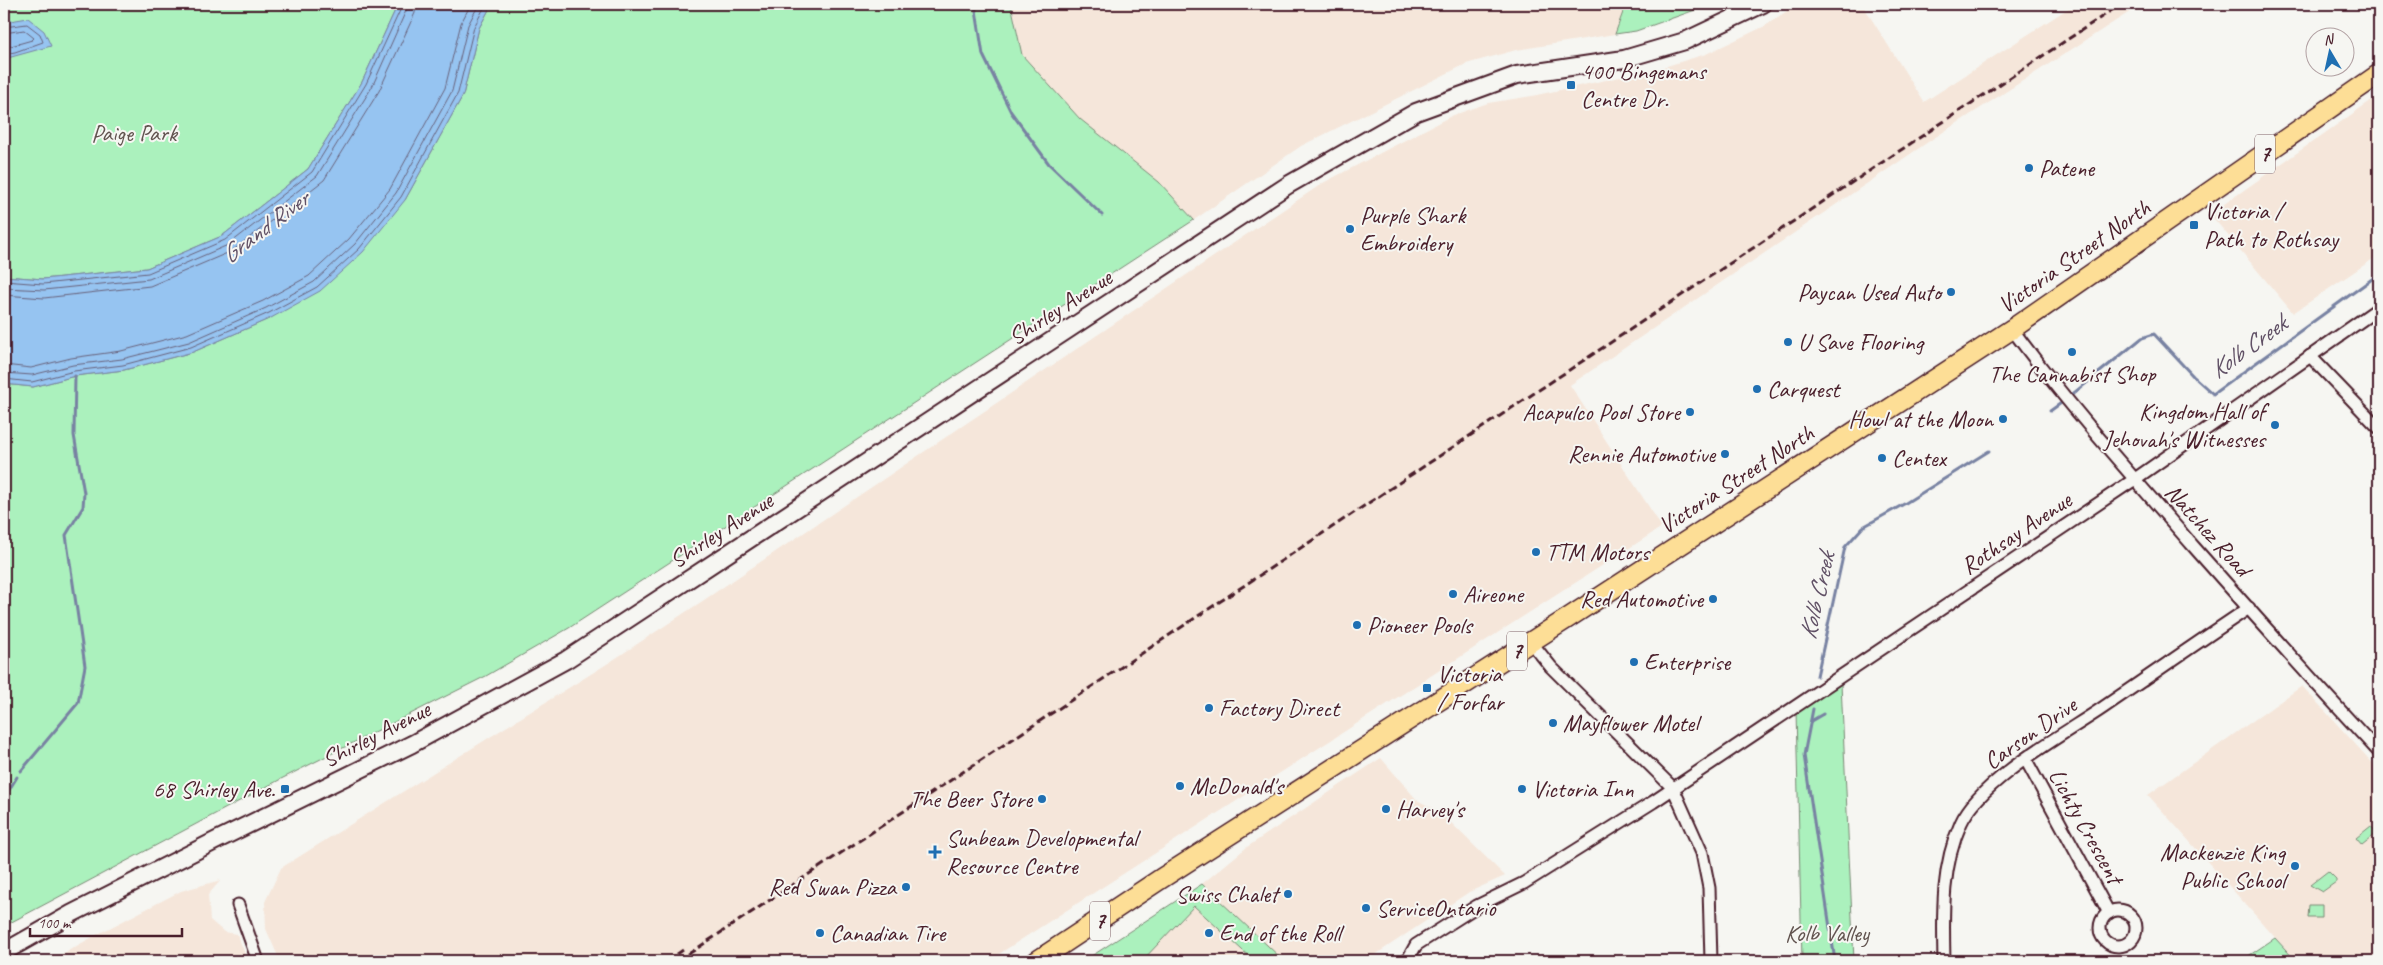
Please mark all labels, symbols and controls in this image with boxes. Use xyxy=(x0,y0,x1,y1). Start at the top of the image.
north arrow xyxy=(2306,28,2356,78)
text: N xyxy=(2322,30,2336,49)
place label: 400 Bingemans Centre Dr. xyxy=(1581,56,1708,114)
marker: 400 Bingemans Centre Dr. xyxy=(1565,79,1577,91)
park label: Paige Park xyxy=(91,118,179,148)
road number: 7 xyxy=(2255,134,2275,174)
place label: Patene xyxy=(2039,153,2096,183)
marker: Patene xyxy=(2023,162,2035,174)
water label: Grand River xyxy=(215,181,318,270)
street label: Victoria Street North xyxy=(1992,192,2157,320)
place label: Victoria / Path to Rothsay xyxy=(2204,196,2340,254)
place label: Purple Shark Embroidery xyxy=(1360,200,1467,258)
marker: Victoria / Path to Rothsay xyxy=(2188,219,2200,231)
marker: Purple Shark Embroidery xyxy=(1344,223,1356,235)
street label: Shirley Avenue xyxy=(1003,261,1119,352)
place label: Paycan Used Auto xyxy=(1798,277,1944,307)
marker: Paycan Used Auto xyxy=(1945,286,1957,298)
water label: Kolb Creek xyxy=(2203,305,2297,386)
place label: U Save Flooring xyxy=(1798,327,1925,357)
marker: U Save Flooring xyxy=(1782,336,1794,348)
marker: The Cannabist Shop xyxy=(2066,346,2078,358)
place label: The Cannabist Shop xyxy=(1989,359,2157,389)
place label: Carquest xyxy=(1767,374,1841,404)
marker: Carquest xyxy=(1751,383,1763,395)
place label: Kingdom Hall of Jehovah's Witnesses xyxy=(2103,396,2270,454)
place label: Acapulco Pool Store xyxy=(1522,397,1682,427)
place label: Howl at the Moon xyxy=(1848,404,1994,434)
marker: Acapulco Pool Store xyxy=(1684,406,1696,418)
marker: Howl at the Moon xyxy=(1997,413,2009,425)
street label: Victoria Street North xyxy=(1653,417,1820,540)
marker: Kingdom Hall of Jehovah's Witnesses xyxy=(2269,419,2281,431)
place label: Rennie Automotive xyxy=(1568,439,1717,469)
place label: Centex xyxy=(1892,443,1948,473)
marker: Rennie Automotive xyxy=(1719,448,1731,460)
marker: Centex xyxy=(1876,452,1888,464)
street label: Natchez Road xyxy=(2159,477,2260,585)
street label: Shirley Avenue xyxy=(664,484,780,575)
street label: Rothsay Avenue xyxy=(1955,484,2079,581)
place label: TTM Motors xyxy=(1546,537,1651,567)
water label: Kolb Creek xyxy=(1792,545,1844,642)
marker: TTM Motors xyxy=(1530,546,1542,558)
place label: Aireone xyxy=(1463,579,1525,609)
place label: Red Automotive xyxy=(1580,584,1705,614)
marker: Aireone xyxy=(1447,588,1459,600)
marker: Red Automotive xyxy=(1707,593,1719,605)
place label: Pioneer Pools xyxy=(1367,610,1475,640)
marker: Pioneer Pools xyxy=(1351,619,1363,631)
road number: 7 xyxy=(1507,631,1527,670)
place label: Enterprise xyxy=(1644,647,1732,677)
marker: Enterprise xyxy=(1628,656,1640,668)
place label: Victoria / Forfar xyxy=(1437,659,1506,717)
marker: Victoria / Forfar xyxy=(1421,682,1433,694)
street label: Carson Drive xyxy=(1978,689,2084,776)
street label: Shirley Avenue xyxy=(317,693,437,774)
place label: Factory Direct xyxy=(1219,693,1341,723)
marker: Factory Direct xyxy=(1203,702,1215,714)
place label: Mayflower Motel xyxy=(1563,708,1702,738)
marker: Mayflower Motel xyxy=(1547,717,1559,729)
street label: Lichty Crescent xyxy=(2042,763,2131,892)
place label: McDonald's xyxy=(1190,771,1286,801)
place label: 68 Shirley Ave. xyxy=(153,774,275,804)
place label: Victoria Inn xyxy=(1532,774,1634,804)
marker: McDonald's xyxy=(1174,780,1186,792)
marker: 68 Shirley Ave. xyxy=(279,783,291,795)
marker: Victoria Inn xyxy=(1516,783,1528,795)
place label: The Beer Store xyxy=(909,784,1034,814)
marker: The Beer Store xyxy=(1036,793,1048,805)
place label: Harvey's xyxy=(1396,794,1466,824)
marker: Harvey's xyxy=(1380,803,1392,815)
place label: Sunbeam Developmental Resource Centre xyxy=(946,823,1141,881)
place label: Mackenzie King Public School xyxy=(2160,837,2289,895)
marker: Sunbeam Developmental Resource Centre xyxy=(928,845,942,859)
marker: Mackenzie King Public School xyxy=(2289,860,2301,872)
place label: Red Swan Pizza xyxy=(769,872,898,902)
place label: Swiss Chalet xyxy=(1176,879,1281,909)
marker: Red Swan Pizza xyxy=(900,881,912,893)
marker: Swiss Chalet xyxy=(1282,888,1294,900)
place label: ServiceOntario xyxy=(1376,893,1497,923)
road number: 7 xyxy=(1090,901,1110,940)
marker: ServiceOntario xyxy=(1360,902,1372,914)
scale bar xyxy=(30,905,182,937)
text: 100 m xyxy=(38,914,72,933)
place label: Canadian Tire xyxy=(830,918,947,948)
place label: End of the Roll xyxy=(1219,918,1345,948)
park label: Kolb Valley xyxy=(1785,918,1871,948)
marker: Canadian Tire xyxy=(814,927,826,939)
marker: End of the Roll xyxy=(1203,927,1215,939)

